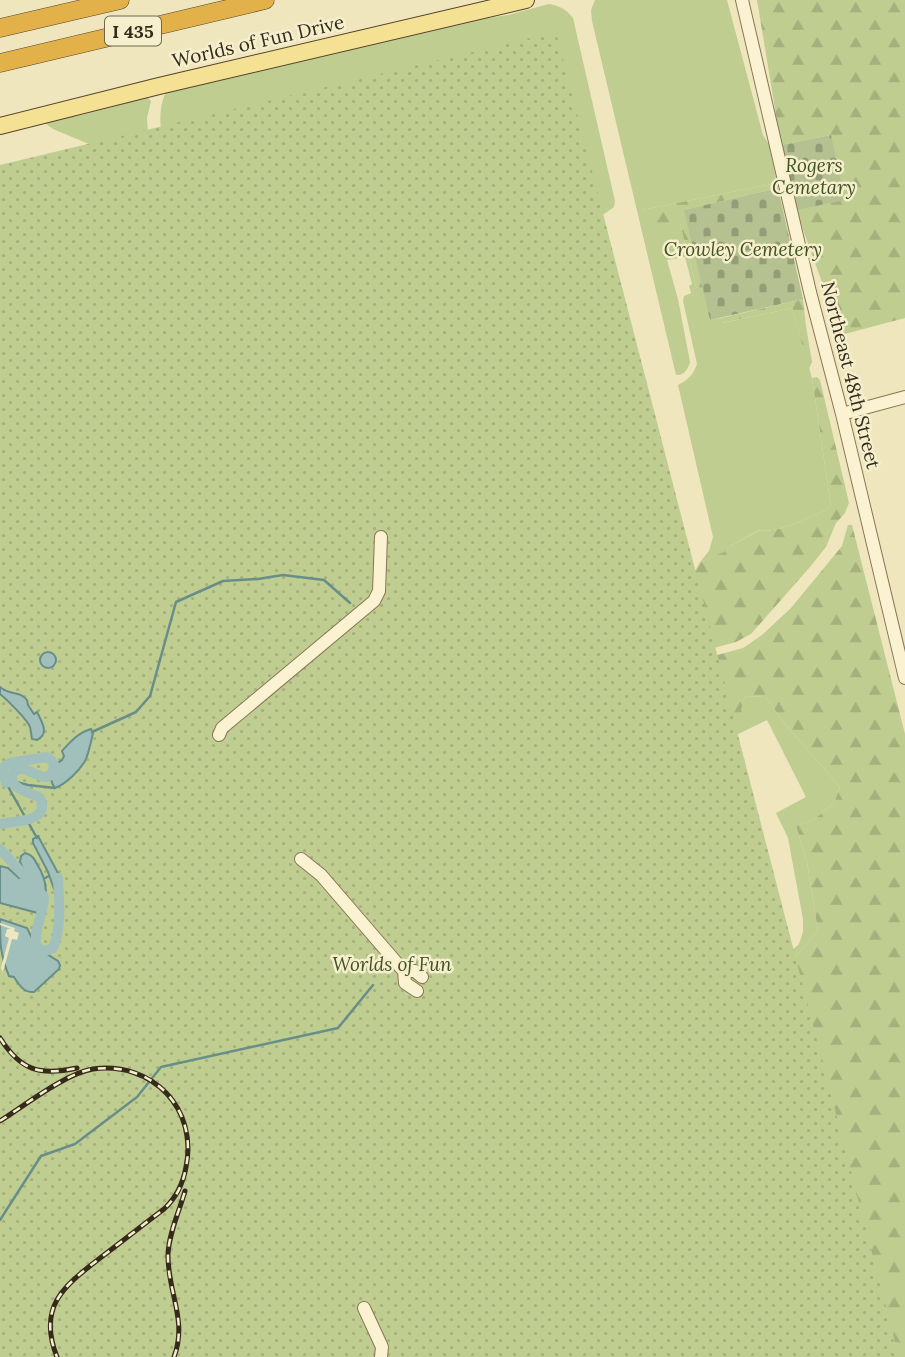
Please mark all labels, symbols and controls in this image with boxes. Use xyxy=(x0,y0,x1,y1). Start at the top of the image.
street label: Worlds of Fun Drive xyxy=(170,10,346,72)
road number: I 435 xyxy=(105,16,161,46)
park label: Rogers Cemetary xyxy=(772,153,856,199)
park label: Crowley Cemetery xyxy=(664,237,822,261)
street label: Northeast 48th Street xyxy=(816,279,886,472)
park label: Worlds of Fun xyxy=(332,952,452,976)

